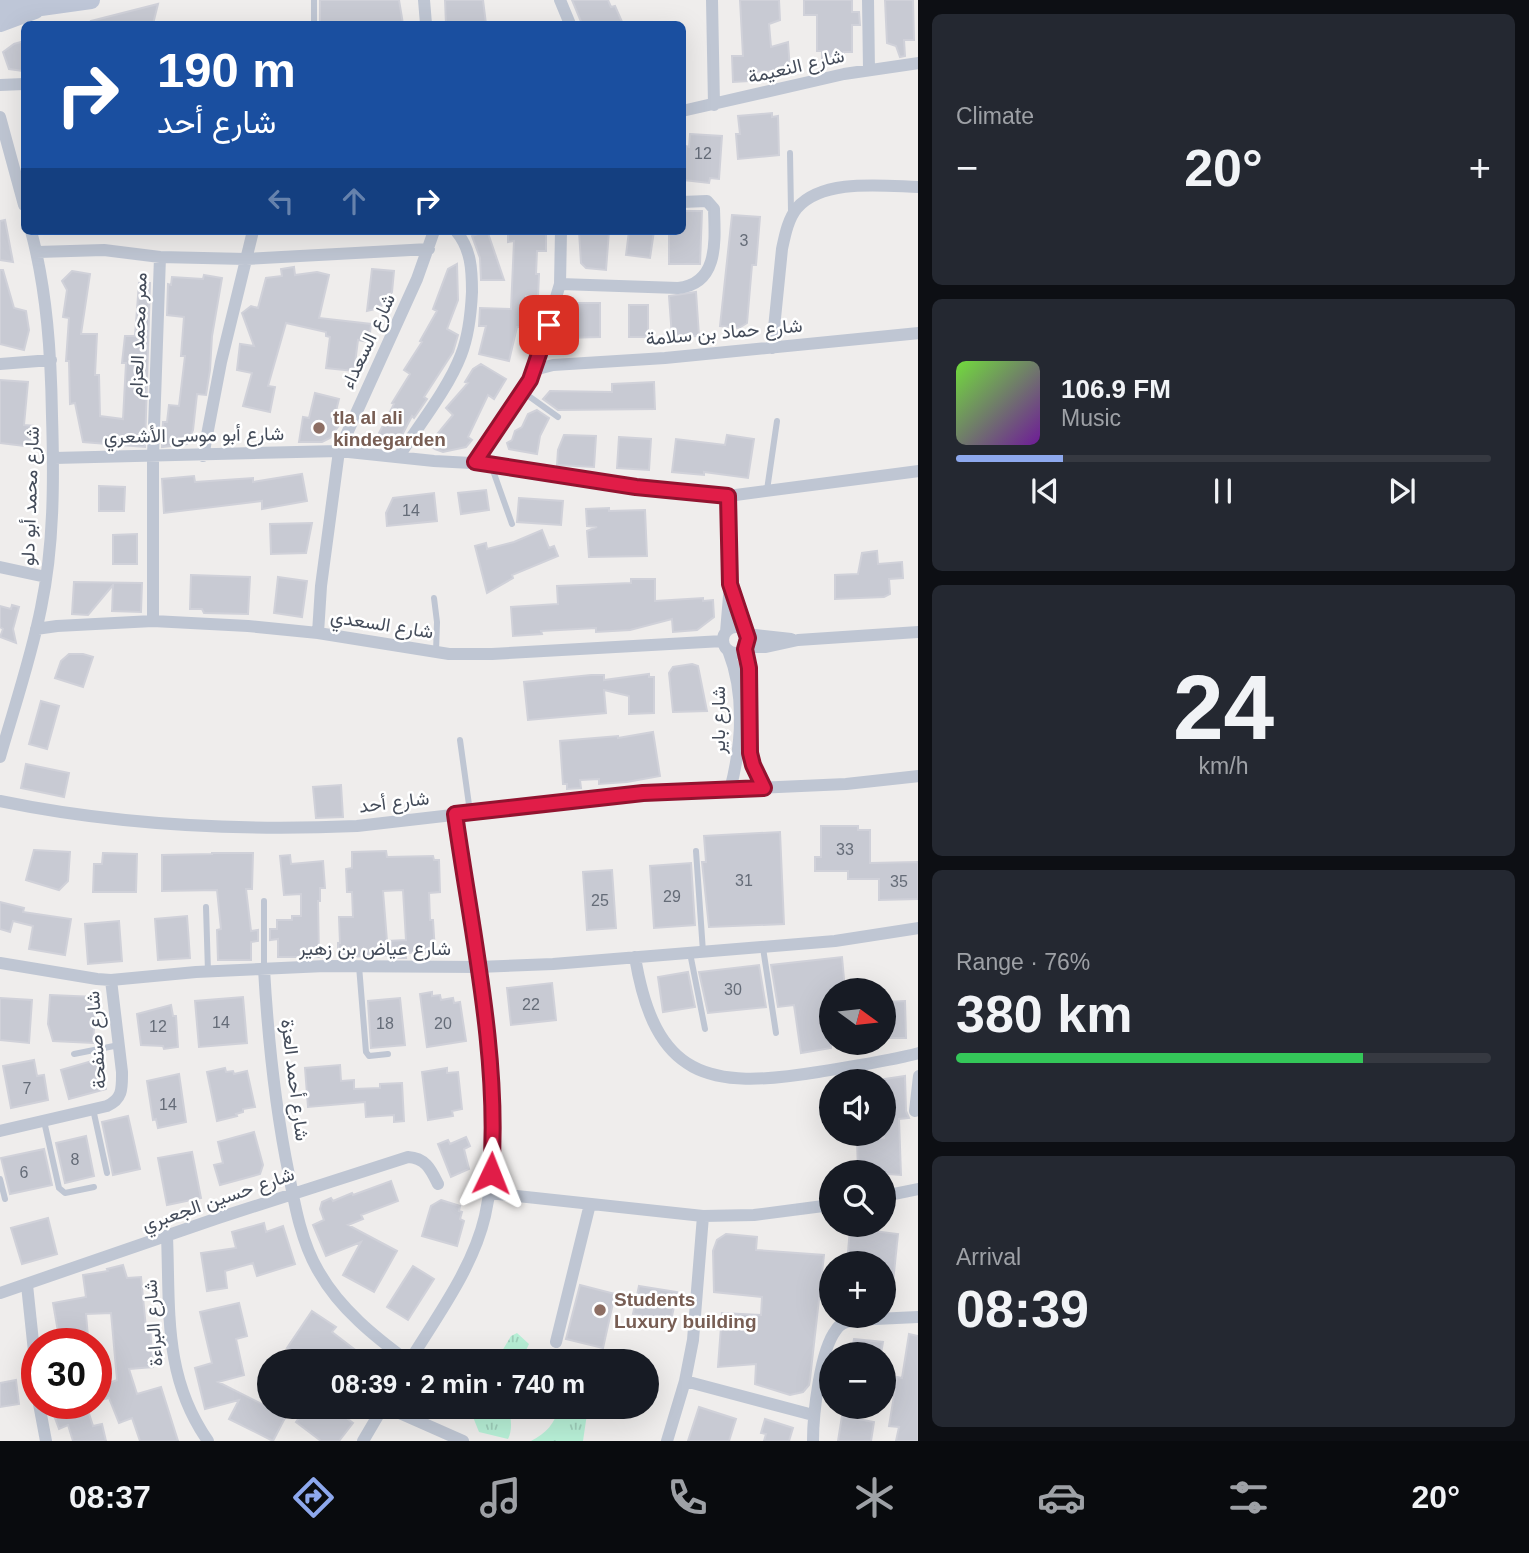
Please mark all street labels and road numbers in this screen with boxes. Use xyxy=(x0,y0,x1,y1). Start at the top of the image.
street label: شارع النعيمة xyxy=(746,45,847,89)
street label: ممر محمد العزام xyxy=(125,272,153,398)
street label: شارع السعداء xyxy=(337,290,401,393)
street label: شارع حماد بن سلامة xyxy=(645,315,804,351)
street label: شارع أبو موسى الأشعري xyxy=(104,423,284,452)
street label: شارع محمد أبو دلو xyxy=(17,426,45,566)
street label: شارع السعدي xyxy=(328,606,435,647)
street label: شارع باير xyxy=(708,686,731,755)
street label: شارع أحد xyxy=(358,787,431,819)
street label: شارع عياض بن زهير xyxy=(298,938,451,961)
street label: شارع صنفحة xyxy=(82,990,112,1090)
street label: شارع أحمد العزة xyxy=(275,1018,313,1142)
street label: شارع حسين الجعبري xyxy=(139,1163,299,1240)
street label: شارع البراءة xyxy=(139,1279,169,1367)

